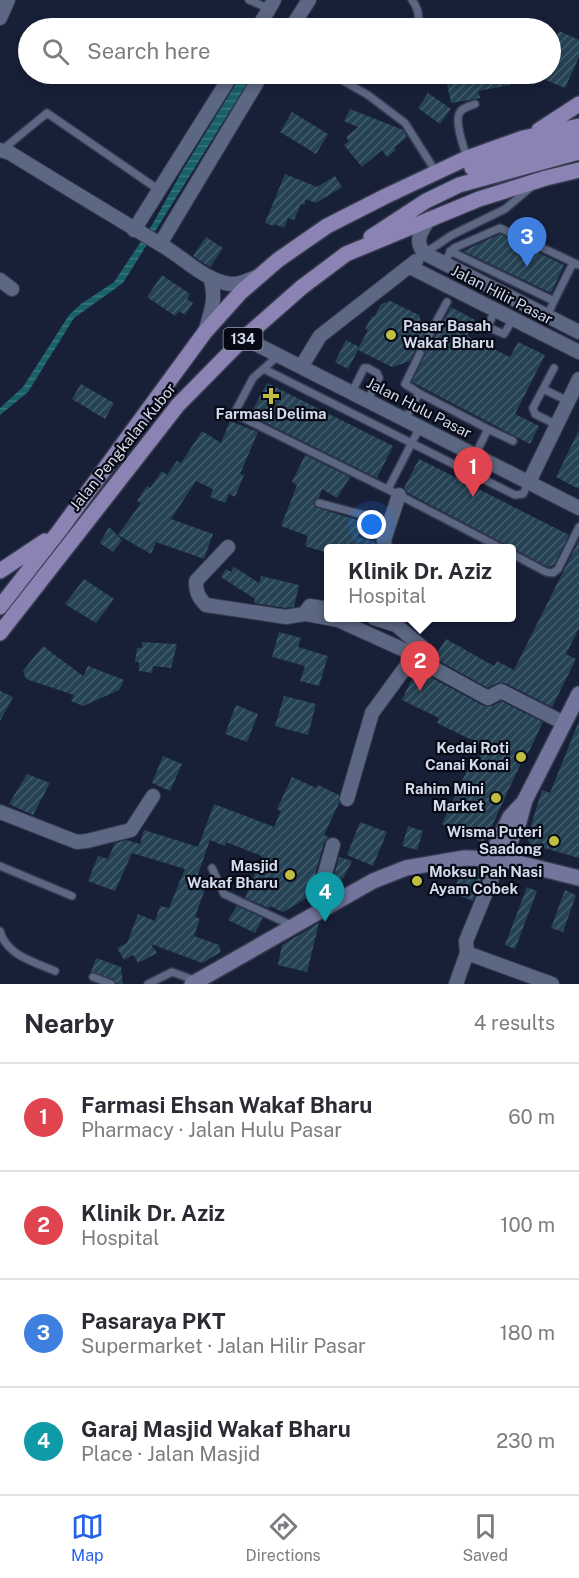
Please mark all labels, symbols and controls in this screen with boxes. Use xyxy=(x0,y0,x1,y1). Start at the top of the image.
search box xyxy=(18,18,561,84)
icon: search xyxy=(39,35,72,68)
text: Search here xyxy=(87,38,211,64)
pin: 3 xyxy=(508,218,546,267)
street label: Jalan Hilir Pasar xyxy=(449,262,556,328)
place label: Pasar Basah Wakaf Bharu xyxy=(403,317,494,351)
road number: 134 xyxy=(224,328,262,350)
marker: Pasar Basah Wakaf Bharu xyxy=(384,328,398,342)
street label: Jalan Hulu Pasar xyxy=(364,374,475,441)
street label: Jalan Pengkalan Kubor xyxy=(66,380,179,514)
marker: Farmasi Delima xyxy=(264,389,278,403)
place label: Farmasi Delima xyxy=(215,405,327,422)
pin: 1 xyxy=(454,448,492,497)
your location xyxy=(357,510,386,539)
popup xyxy=(324,544,516,622)
text: Klinik Dr. Aziz xyxy=(348,558,492,584)
text: Hospital xyxy=(348,584,426,608)
pin: 2 xyxy=(400,642,440,691)
place label: Kedai Roti Canai Konai xyxy=(425,739,509,773)
marker: Kedai Roti Canai Konai xyxy=(514,750,528,764)
place label: Rahim Mini Market xyxy=(405,780,484,814)
marker: Rahim Mini Market xyxy=(489,791,503,805)
place label: Wisma Puteri Saadong xyxy=(447,823,543,857)
marker: Wisma Puteri Saadong xyxy=(547,834,561,848)
place label: Masjid Wakaf Bharu xyxy=(187,857,278,891)
place label: Moksu Pah Nasi Ayam Cobek xyxy=(429,863,542,897)
marker: Masjid Wakaf Bharu xyxy=(283,868,297,882)
pin: 4 xyxy=(306,872,344,922)
marker: Moksu Pah Nasi Ayam Cobek xyxy=(410,874,424,888)
text: Nearby xyxy=(24,1008,114,1039)
text: 4 results xyxy=(474,1011,555,1035)
text: Farmasi Ehsan Wakaf Bharu xyxy=(81,1092,372,1118)
text: 1 xyxy=(39,1105,48,1129)
text: 60 m xyxy=(508,1105,555,1129)
text: Pharmacy · Jalan Hulu Pasar xyxy=(81,1118,342,1142)
text: Klinik Dr. Aziz xyxy=(81,1200,225,1226)
text: 2 xyxy=(37,1213,50,1237)
text: 100 m xyxy=(500,1213,555,1237)
text: Hospital xyxy=(81,1226,159,1250)
text: Pasaraya PKT xyxy=(81,1308,226,1334)
text: 3 xyxy=(37,1321,50,1345)
text: 180 m xyxy=(500,1321,555,1345)
text: Supermarket · Jalan Hilir Pasar xyxy=(81,1334,366,1358)
text: Garaj Masjid Wakaf Bharu xyxy=(81,1416,351,1442)
text: 4 xyxy=(37,1429,50,1453)
text: 230 m xyxy=(496,1429,555,1453)
text: Place · Jalan Masjid xyxy=(81,1442,260,1466)
tab: Map xyxy=(71,1510,104,1565)
tab: Directions xyxy=(246,1510,321,1565)
tab: Saved xyxy=(462,1510,508,1565)

